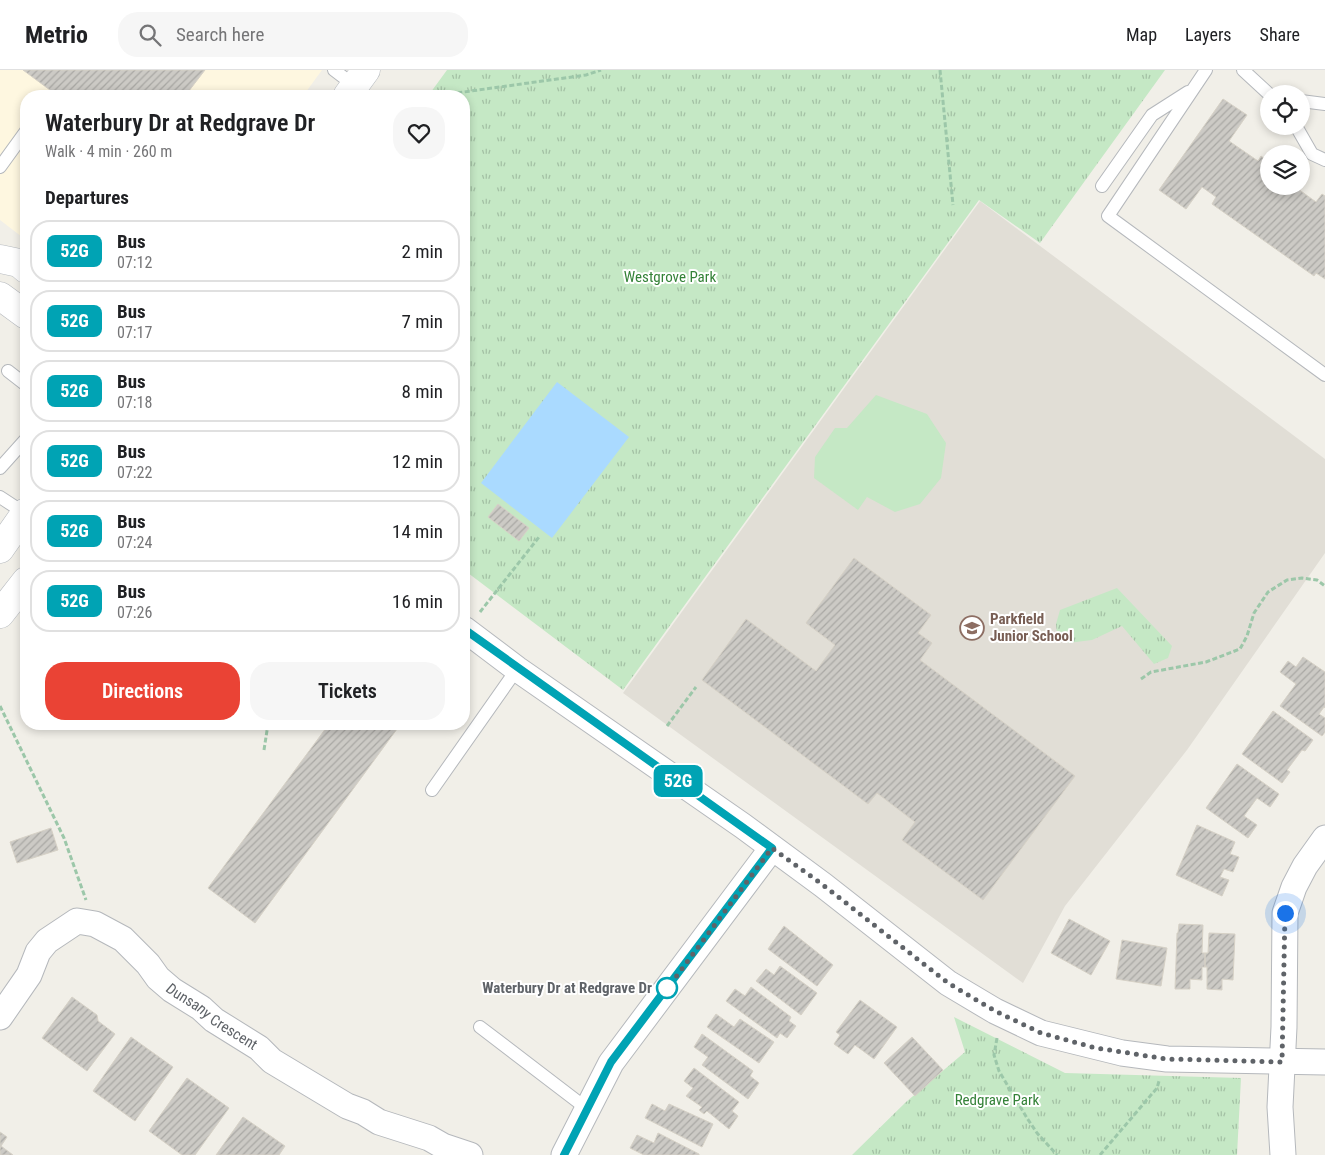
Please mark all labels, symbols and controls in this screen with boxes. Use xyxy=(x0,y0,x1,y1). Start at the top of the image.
search box xyxy=(118,12,468,57)
text: Metrio xyxy=(25,21,88,49)
icon: search xyxy=(136,21,164,49)
text: Search here xyxy=(176,23,264,46)
text: Map xyxy=(1126,24,1157,45)
text: Layers xyxy=(1185,24,1232,45)
text: Share xyxy=(1260,24,1300,45)
map controls xyxy=(1260,85,1310,195)
button: locate xyxy=(1260,85,1310,135)
button: heart xyxy=(393,107,445,159)
text: Waterbury Dr at Redgrave Dr xyxy=(45,109,315,137)
text: Walk · 4 min · 260 m xyxy=(45,142,172,161)
button: layers xyxy=(1260,145,1310,195)
text: Departures xyxy=(45,186,129,209)
text: Bus xyxy=(117,230,146,253)
text: 52G xyxy=(60,240,89,261)
text: 2 min xyxy=(401,240,443,263)
text: 07:12 xyxy=(117,253,152,272)
park label: Westgrove Park xyxy=(624,268,716,286)
text: Bus xyxy=(117,300,146,323)
text: 52G xyxy=(60,310,89,331)
text: 7 min xyxy=(401,310,443,333)
text: 07:17 xyxy=(117,323,152,342)
text: Bus xyxy=(117,370,146,393)
text: 52G xyxy=(60,380,89,401)
text: 8 min xyxy=(401,380,443,403)
text: 07:18 xyxy=(117,393,152,412)
text: Bus xyxy=(117,440,146,463)
text: 52G xyxy=(60,450,89,471)
text: 12 min xyxy=(392,450,443,473)
text: 07:22 xyxy=(117,463,152,482)
text: Bus xyxy=(117,510,146,533)
text: 52G xyxy=(60,520,89,541)
text: 14 min xyxy=(392,520,443,543)
text: 07:24 xyxy=(117,533,152,552)
text: Bus xyxy=(117,580,146,603)
text: 52G xyxy=(60,590,89,611)
text: 16 min xyxy=(392,590,443,613)
text: 07:26 xyxy=(117,603,152,622)
place label: Parkfield Junior School xyxy=(990,610,1073,645)
school or university icon: Parkfield Junior School xyxy=(959,615,985,641)
button: Directions xyxy=(45,662,240,720)
button: Tickets xyxy=(250,662,445,720)
line badge: 52G xyxy=(649,765,707,797)
text: 52G xyxy=(664,770,692,791)
your location xyxy=(1273,901,1298,926)
marker: Waterbury Dr at Redgrave Dr xyxy=(656,977,678,999)
place label: Waterbury Dr at Redgrave Dr xyxy=(482,979,652,997)
street label: Dunsany Crescent xyxy=(162,980,261,1054)
park label: Redgrave Park xyxy=(955,1091,1040,1109)

